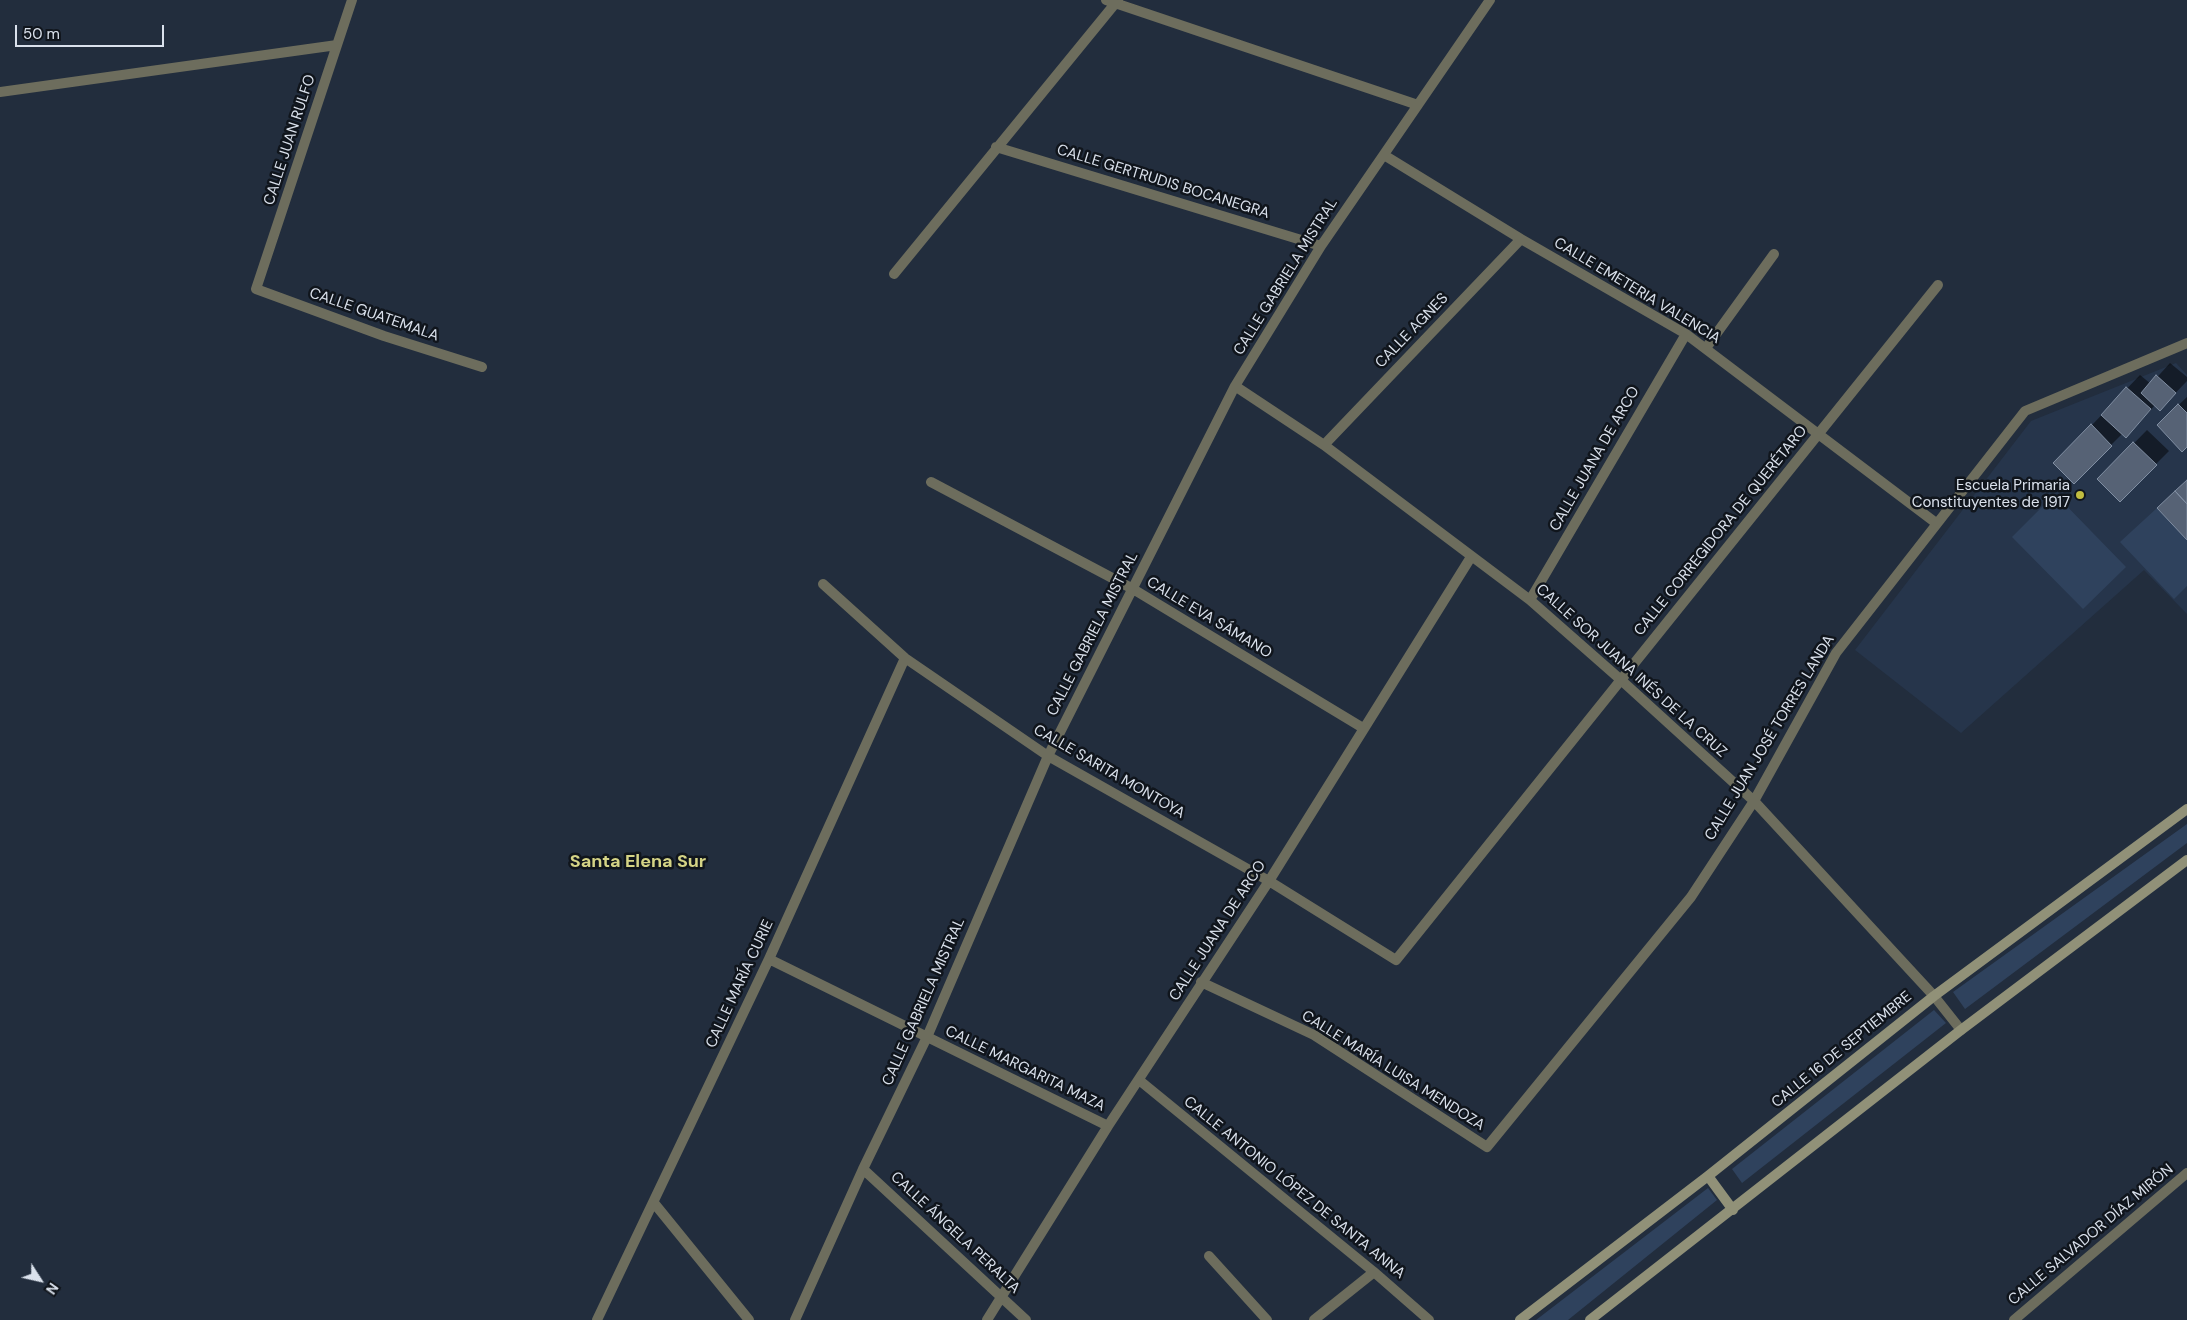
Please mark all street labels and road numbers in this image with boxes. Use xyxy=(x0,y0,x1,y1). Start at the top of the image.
street label: CALLE JUAN RULFO xyxy=(260,72,320,208)
street label: CALLE GERTRUDIS BOCANEGRA xyxy=(1055,141,1271,223)
street label: CALLE GABRIELA MISTRAL xyxy=(1230,195,1342,359)
street label: CALLE EMETERIA VALENCIA xyxy=(1550,234,1724,348)
street label: CALLE GUATEMALA xyxy=(307,284,441,346)
street label: CALLE AGNES xyxy=(1372,290,1452,372)
street label: CALLE JUANA DE ARCO xyxy=(1546,384,1644,534)
street label: CALLE CORREGIDORA DE QUERÉTARO xyxy=(1631,422,1811,640)
street label: CALLE GABRIELA MISTRAL xyxy=(1044,549,1142,719)
street label: CALLE EVA SÁMANO xyxy=(1143,573,1275,663)
street label: CALLE SOR JUANA INÉS DE LA CRUZ xyxy=(1532,581,1730,761)
street label: CALLE JUAN JOSÉ TORRES LANDA xyxy=(1701,632,1839,844)
street label: CALLE SARITA MONTOYA xyxy=(1030,721,1188,823)
street label: CALLE JUANA DE ARCO xyxy=(1166,857,1270,1005)
street label: CALLE GABRIELA MISTRAL xyxy=(879,915,969,1089)
street label: CALLE MARÍA CURIE xyxy=(702,917,778,1051)
street label: CALLE 16 DE SEPTIEMBRE xyxy=(1768,988,1916,1112)
street label: CALLE MARÍA LUISA MENDOZA xyxy=(1298,1007,1488,1135)
street label: CALLE MARGARITA MAZA xyxy=(942,1022,1108,1116)
street label: CALLE ANTONIO LÓPEZ DE SANTA ANNA xyxy=(1180,1093,1408,1283)
street label: CALLE SALVADOR DÍAZ MIRÓN xyxy=(2005,1161,2177,1309)
street label: CALLE ÁNGELA PERALTA xyxy=(887,1168,1023,1298)

